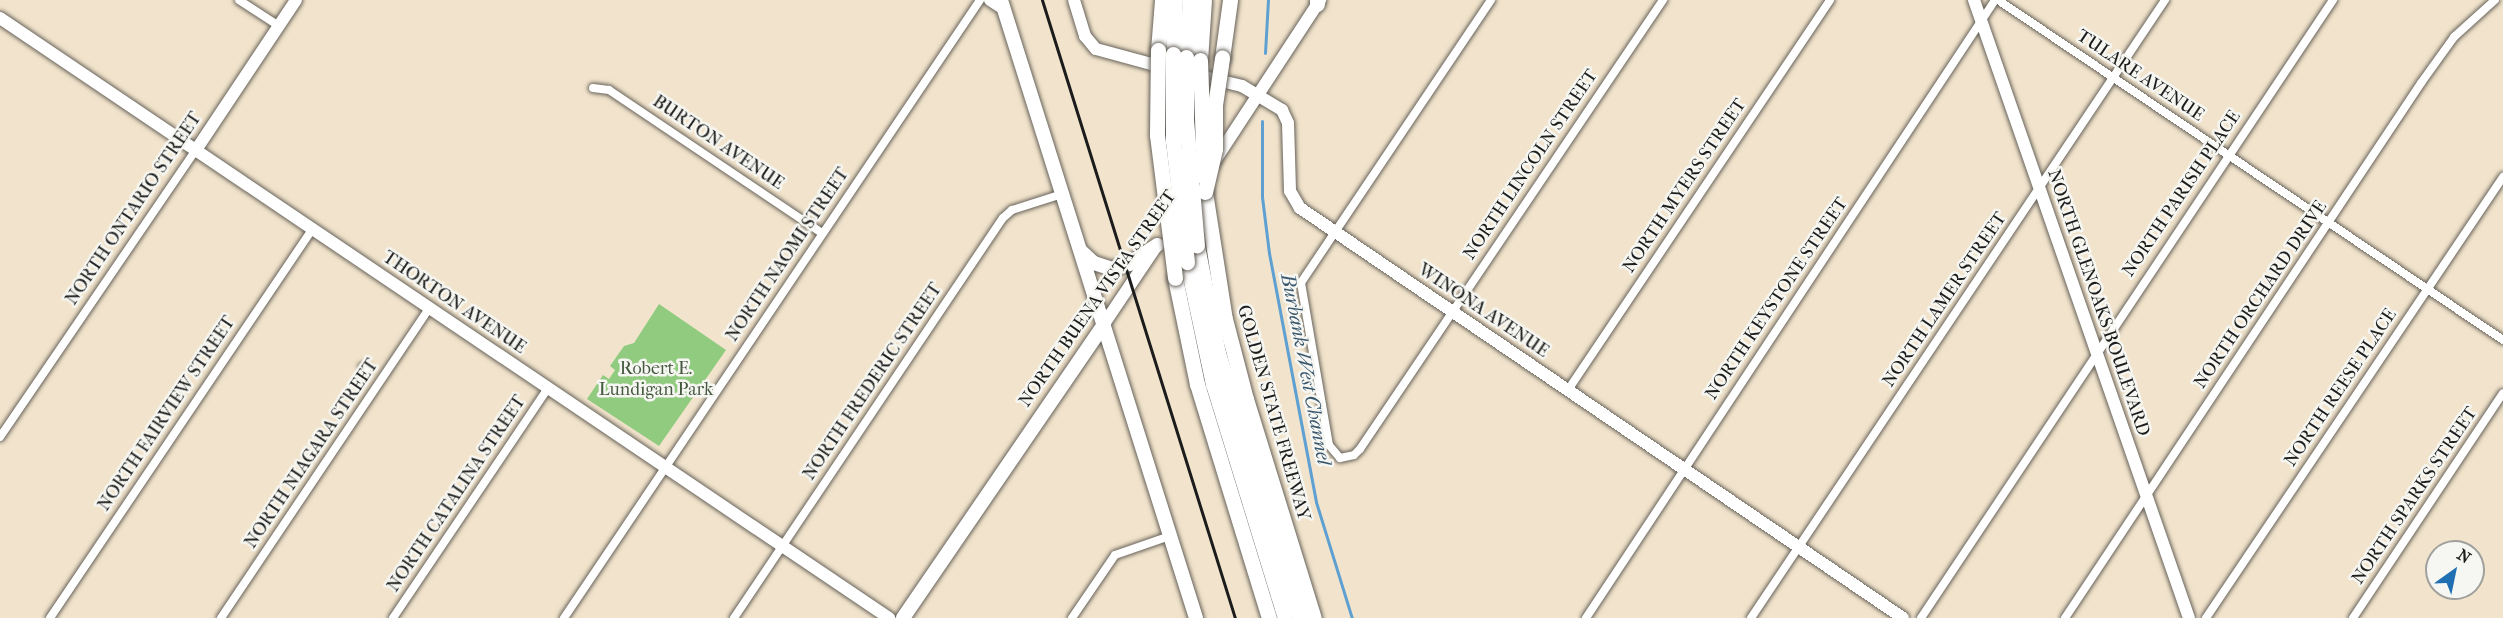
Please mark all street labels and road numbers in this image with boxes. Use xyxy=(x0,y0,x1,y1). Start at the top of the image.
street label: TULARE AVENUE xyxy=(2072,25,2208,127)
street label: NORTH LINCOLN STREET xyxy=(1459,66,1603,264)
street label: BURTON AVENUE xyxy=(648,91,788,195)
street label: NORTH MYERS STREET xyxy=(1619,95,1751,277)
street label: NORTH PARISH PLACE xyxy=(2118,107,2246,281)
street label: NORTH ONTARIO STREET xyxy=(61,109,207,309)
street label: NORTH NAOMI STREET xyxy=(722,164,854,346)
street label: NORTH GLENOAKS BOULEVARD xyxy=(2042,167,2154,439)
street label: NORTH BUENA VISTA STREET xyxy=(1015,187,1181,411)
street label: NORTH KEYSTONE STREET xyxy=(1701,194,1853,404)
street label: NORTH ORCHARD DRIVE xyxy=(2190,197,2332,393)
street label: NORTH LAMER STREET xyxy=(1878,209,2012,391)
street label: THORTON AVENUE xyxy=(378,247,530,359)
street label: WINONA AVENUE xyxy=(1414,259,1552,363)
street label: NORTH FREDERIC STREET xyxy=(799,279,947,485)
street label: GOLDEN STATE FREEWAY xyxy=(1232,303,1314,523)
street label: NORTH REESE PLACE xyxy=(2280,305,2402,471)
street label: NORTH FAIRVIEW STREET xyxy=(94,313,240,515)
street label: NORTH NIAGARA STREET xyxy=(240,355,384,553)
street label: NORTH CATALINA STREET xyxy=(383,392,531,596)
street label: NORTH SPARKS STREET xyxy=(2348,403,2482,589)

